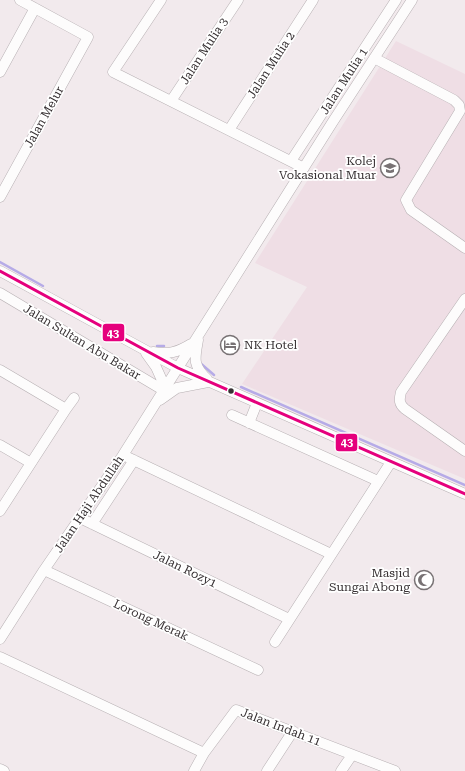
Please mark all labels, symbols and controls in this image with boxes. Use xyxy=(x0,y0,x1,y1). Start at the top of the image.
street label: Jalan Mulia 3 xyxy=(177,15,231,87)
street label: Jalan Mulia 2 xyxy=(244,29,298,101)
street label: Jalan Mulia 1 xyxy=(317,45,371,117)
street label: Jalan Melur xyxy=(21,84,67,150)
place label: Kolej Vokasional Muar xyxy=(279,154,376,182)
school or university icon: Kolej Vokasional Muar xyxy=(379,157,401,179)
street label: Jalan Sultan Abu Bakar xyxy=(21,301,143,383)
line badge: 43 xyxy=(102,323,125,342)
text: 43 xyxy=(107,327,119,340)
hotel icon: NK Hotel xyxy=(219,334,241,356)
place label: NK Hotel xyxy=(244,338,297,352)
unlabelled marker xyxy=(226,386,236,396)
line badge: 43 xyxy=(335,433,358,452)
text: 43 xyxy=(341,436,353,449)
street label: Jalan Haji Abdullah xyxy=(51,453,127,555)
street label: Jalan Rozy1 xyxy=(151,548,219,591)
place label: Masjid Sungai Abong xyxy=(329,566,410,594)
mosque icon: Masjid Sungai Abong xyxy=(413,569,435,591)
street label: Lorong Merak xyxy=(111,596,191,644)
street label: Jalan Indah 11 xyxy=(239,705,323,749)

